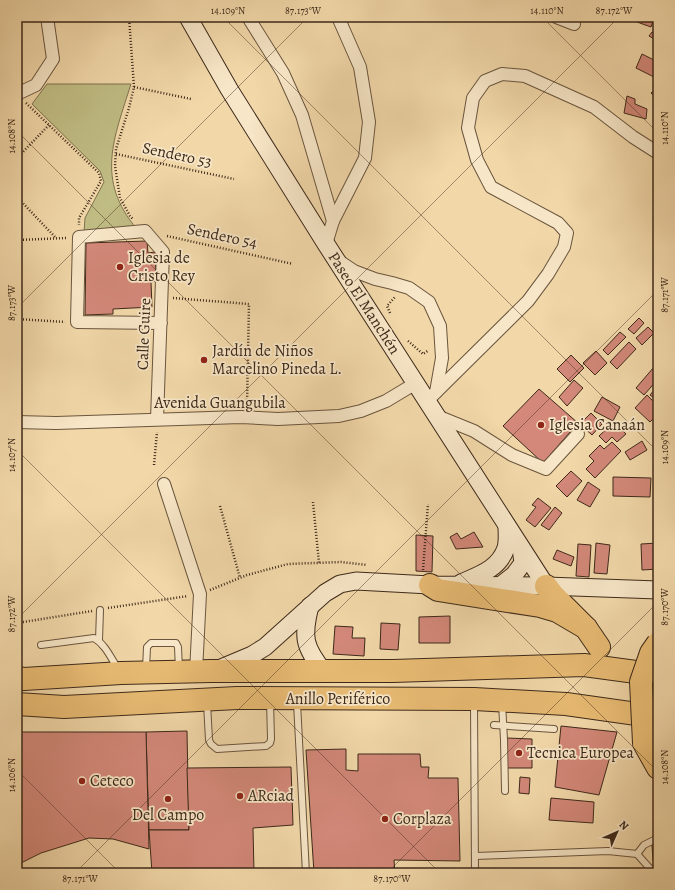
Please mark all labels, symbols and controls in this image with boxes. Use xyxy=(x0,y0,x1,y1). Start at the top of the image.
text: 14.109°N xyxy=(211,4,245,17)
text: 87.173°W xyxy=(285,4,322,17)
text: 14.110°N xyxy=(530,4,564,17)
text: 87.172°W xyxy=(596,4,633,17)
text: 14.110°N xyxy=(658,111,671,145)
text: 14.108°N xyxy=(5,119,18,153)
street label: Sendero 53 xyxy=(140,137,214,173)
street label: Sendero 54 xyxy=(185,218,259,254)
place label: Iglesia de Cristo Rey xyxy=(128,247,196,287)
street label: Paseo El Manchén xyxy=(323,247,406,359)
marker: Iglesia de Cristo Rey xyxy=(115,262,125,272)
text: 87.171°W xyxy=(658,277,671,313)
text: 87.173°W xyxy=(5,284,18,321)
street label: Calle Guire xyxy=(132,297,156,371)
place label: Jardín de Niños Marcelino Pineda L. xyxy=(212,340,342,380)
marker: Jardín de Niños Marcelino Pineda L. xyxy=(199,355,209,365)
street label: Avenida Guangubila xyxy=(153,392,286,414)
place label: Iglesia Canaán xyxy=(549,414,645,436)
marker: Iglesia Canaán xyxy=(536,420,546,430)
text: 14.109°N xyxy=(658,430,671,464)
text: 14.107°N xyxy=(5,438,18,472)
text: 87.170°W xyxy=(658,588,671,626)
text: 87.172°W xyxy=(5,595,18,632)
street label: Anillo Periférico xyxy=(285,688,390,710)
place label: Tecnica Europea xyxy=(527,742,635,764)
marker: Tecnica Europea xyxy=(514,748,524,758)
text: 14.108°N xyxy=(658,750,671,784)
text: 14.106°N xyxy=(5,758,18,792)
place label: Ceteco xyxy=(90,770,134,792)
marker: Ceteco xyxy=(77,776,87,786)
place label: ARciad xyxy=(247,785,294,807)
marker: ARciad xyxy=(235,791,245,801)
marker: Del Campo xyxy=(163,794,173,804)
place label: Del Campo xyxy=(132,804,204,826)
place label: Corplaza xyxy=(393,808,452,830)
north arrow xyxy=(597,812,637,852)
marker: Corplaza xyxy=(380,814,390,824)
text: N xyxy=(616,817,632,833)
text: 87.171°W xyxy=(62,872,98,885)
text: 87.170°W xyxy=(373,872,411,885)

